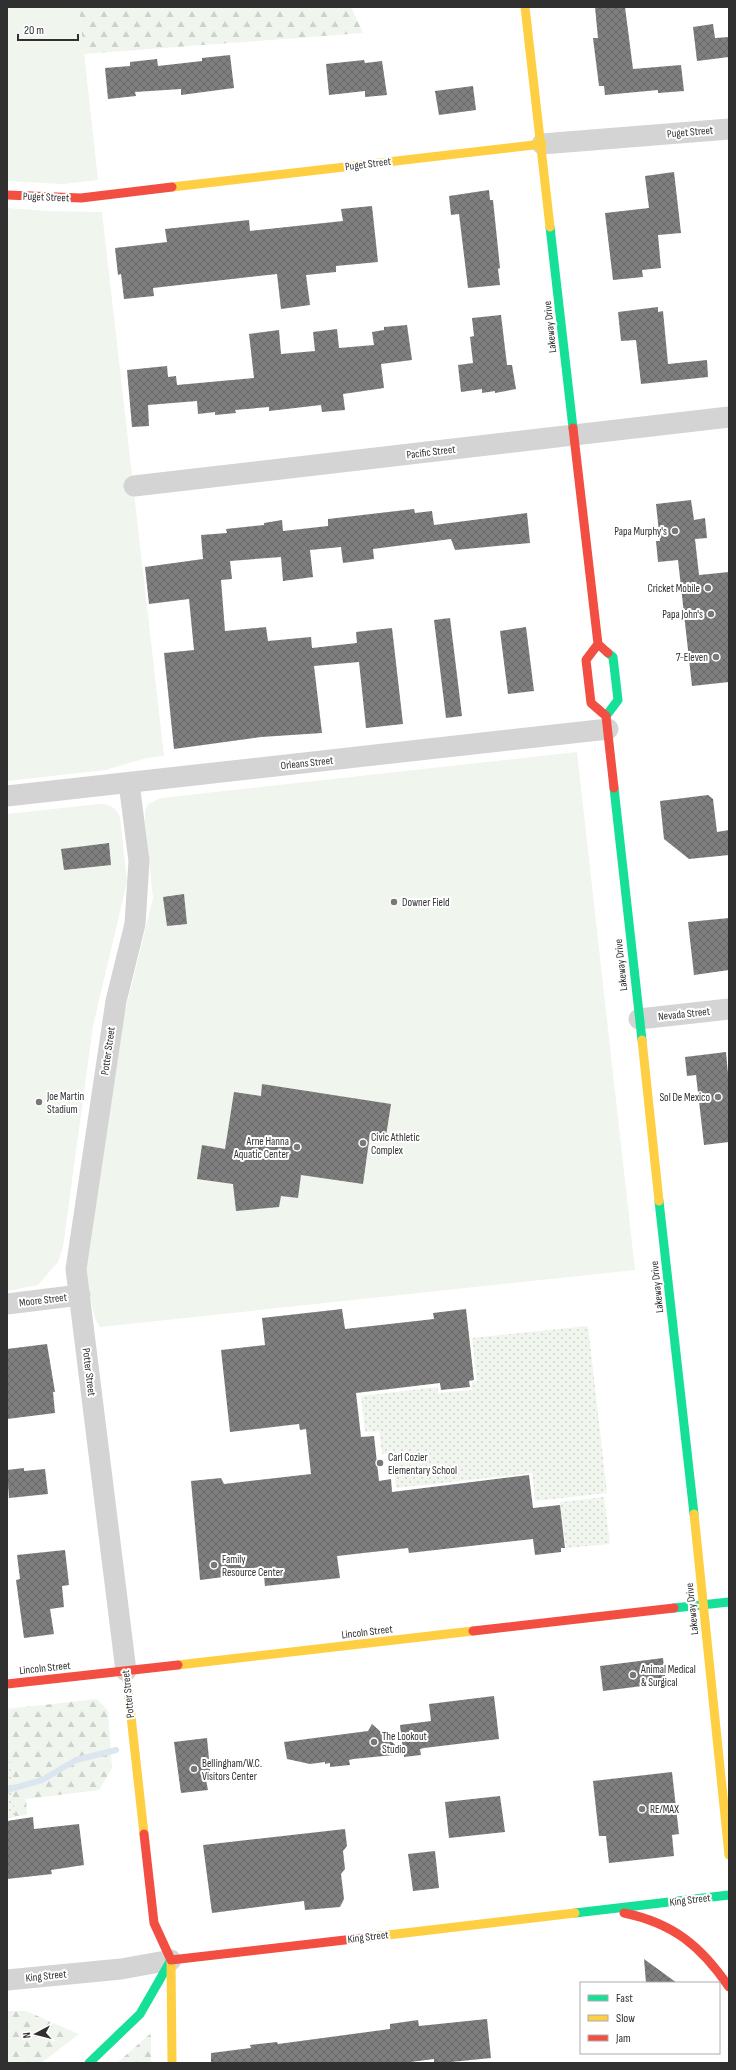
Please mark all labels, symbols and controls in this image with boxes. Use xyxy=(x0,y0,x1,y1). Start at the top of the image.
scale bar xyxy=(18,16,78,42)
text: 20 m xyxy=(24,23,44,38)
street label: Puget Street xyxy=(666,123,714,140)
street label: Puget Street xyxy=(344,155,392,173)
street label: Puget Street xyxy=(23,190,70,204)
street label: Lakeway Drive xyxy=(541,300,559,354)
street label: Pacific Street xyxy=(406,442,457,461)
place label: Papa Murphy's xyxy=(614,525,667,538)
marker: Papa Murphy's xyxy=(670,526,680,536)
place label: Cricket Mobile xyxy=(647,582,700,595)
marker: Cricket Mobile xyxy=(703,583,713,593)
place label: Papa John's xyxy=(662,608,703,621)
marker: Papa John's xyxy=(706,609,716,619)
place label: 7-Eleven xyxy=(676,651,708,664)
marker: 7-Eleven xyxy=(711,652,721,662)
street label: Orleans Street xyxy=(280,754,335,772)
place label: Downer Field xyxy=(402,896,450,909)
marker: Downer Field xyxy=(389,897,399,907)
street label: Lakeway Drive xyxy=(612,938,630,992)
street label: Nevada Street xyxy=(657,1005,711,1023)
street label: Potter Street xyxy=(98,1026,118,1076)
place label: Joe Martin Stadium xyxy=(46,1090,84,1116)
place label: Sol De Mexico xyxy=(659,1091,710,1104)
marker: Sol De Mexico xyxy=(713,1092,723,1102)
marker: Joe Martin Stadium xyxy=(34,1097,44,1107)
place label: Civic Athletic Complex xyxy=(371,1131,420,1157)
place label: Arne Hanna Aquatic Center xyxy=(233,1135,289,1161)
marker: Civic Athletic Complex xyxy=(358,1138,368,1148)
marker: Arne Hanna Aquatic Center xyxy=(292,1142,302,1152)
street label: Lakeway Drive xyxy=(648,1260,666,1314)
street label: Moore Street xyxy=(18,1291,68,1309)
street label: Potter Street xyxy=(80,1347,98,1397)
place label: Carl Cozier Elementary School xyxy=(388,1451,457,1477)
marker: Carl Cozier Elementary School xyxy=(375,1458,385,1468)
place label: Family Resource Center xyxy=(222,1553,283,1579)
marker: Family Resource Center xyxy=(209,1560,219,1570)
street label: Lakeway Drive xyxy=(683,1582,701,1636)
street label: Lincoln Street xyxy=(341,1622,394,1642)
street label: Lincoln Street xyxy=(19,1659,72,1677)
place label: Animal Medical & Surgical xyxy=(640,1663,696,1689)
street label: Potter Street xyxy=(119,1669,137,1719)
marker: Animal Medical & Surgical xyxy=(628,1670,638,1680)
place label: The Lookout Studio xyxy=(382,1730,428,1756)
marker: The Lookout Studio xyxy=(369,1737,379,1747)
place label: Bellingham/W.C. Visitors Center xyxy=(202,1757,262,1783)
marker: Bellingham/W.C. Visitors Center xyxy=(189,1764,199,1774)
place label: RE/MAX xyxy=(650,1803,679,1816)
marker: RE/MAX xyxy=(637,1804,647,1814)
street label: King Street xyxy=(669,1891,712,1909)
street label: King Street xyxy=(347,1928,390,1946)
street label: King Street xyxy=(25,1967,68,1985)
legend xyxy=(580,1982,720,2054)
text: Fast xyxy=(616,1991,633,2006)
text: Slow xyxy=(616,2011,635,2026)
north arrow xyxy=(16,2014,56,2054)
text: N xyxy=(20,2031,33,2039)
text: Jam xyxy=(615,2031,631,2046)

